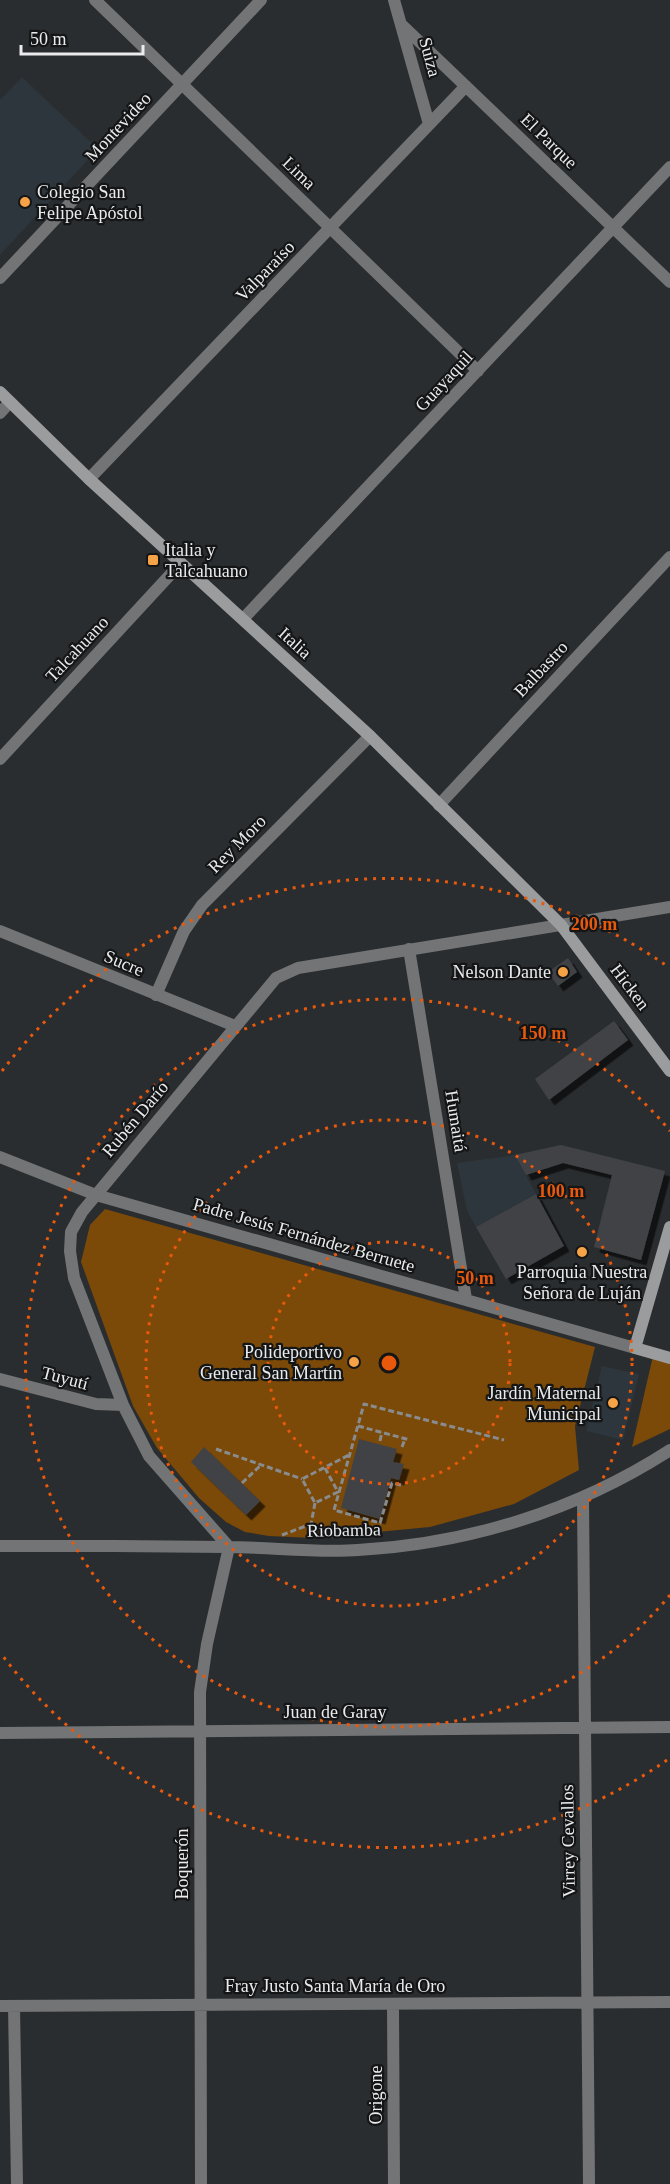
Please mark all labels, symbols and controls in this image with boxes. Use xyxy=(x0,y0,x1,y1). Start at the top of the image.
scale bar xyxy=(21,18,142,56)
text: 50 m xyxy=(30,29,67,49)
street label: Suiza xyxy=(415,35,445,79)
street label: Montevideo xyxy=(81,88,155,166)
street label: El Parque xyxy=(517,109,581,173)
street label: Lima xyxy=(278,153,320,193)
place label: Colegio San Felipe Apóstol xyxy=(37,182,143,223)
marker: Colegio San Felipe Apóstol xyxy=(18,195,32,209)
street label: Valparaíso xyxy=(231,237,299,305)
street label: Guayaquil xyxy=(411,347,477,415)
place label: Italia y Talcahuano xyxy=(165,540,248,581)
marker: Italia y Talcahuano xyxy=(146,553,160,567)
street label: Talcahuano xyxy=(41,612,113,686)
street label: Italia xyxy=(275,623,315,663)
street label: Balbastro xyxy=(510,637,572,701)
street label: Rey Moro xyxy=(204,811,270,877)
text: 200 m xyxy=(571,914,617,934)
street label: Sucre xyxy=(101,946,147,980)
street label: Hicken xyxy=(606,960,654,1014)
place label: Nelson Dante xyxy=(453,962,551,982)
marker: Nelson Dante xyxy=(556,965,570,979)
text: 150 m xyxy=(520,1023,566,1043)
street label: Rubén Darío xyxy=(98,1077,172,1161)
street label: Humaitá xyxy=(441,1089,471,1153)
text: 100 m xyxy=(538,1181,584,1201)
street label: Padre Jesús Fernández Berruete xyxy=(191,1194,417,1276)
marker: Parroquia Nuestra Señora de Luján xyxy=(575,1245,589,1259)
place label: Parroquia Nuestra Señora de Luján xyxy=(517,1262,647,1303)
text: 50 m xyxy=(456,1268,494,1288)
place label: Polideportivo General San Martín xyxy=(200,1342,342,1383)
centre of rings xyxy=(379,1353,399,1373)
marker: Polideportivo General San Martín xyxy=(347,1355,361,1369)
street label: Tuyutí xyxy=(40,1362,90,1394)
place label: Jardín Maternal Municipal xyxy=(488,1383,601,1424)
marker: Jardín Maternal Municipal xyxy=(606,1396,620,1410)
street label: Riobamba xyxy=(307,1519,381,1541)
street label: Juan de Garay xyxy=(284,1702,386,1722)
street label: Virrey Cevallos xyxy=(557,1784,579,1898)
street label: Boquerón xyxy=(172,1829,192,1900)
street label: Fray Justo Santa María de Oro xyxy=(225,1976,445,1996)
street label: Origone xyxy=(366,2065,386,2124)

